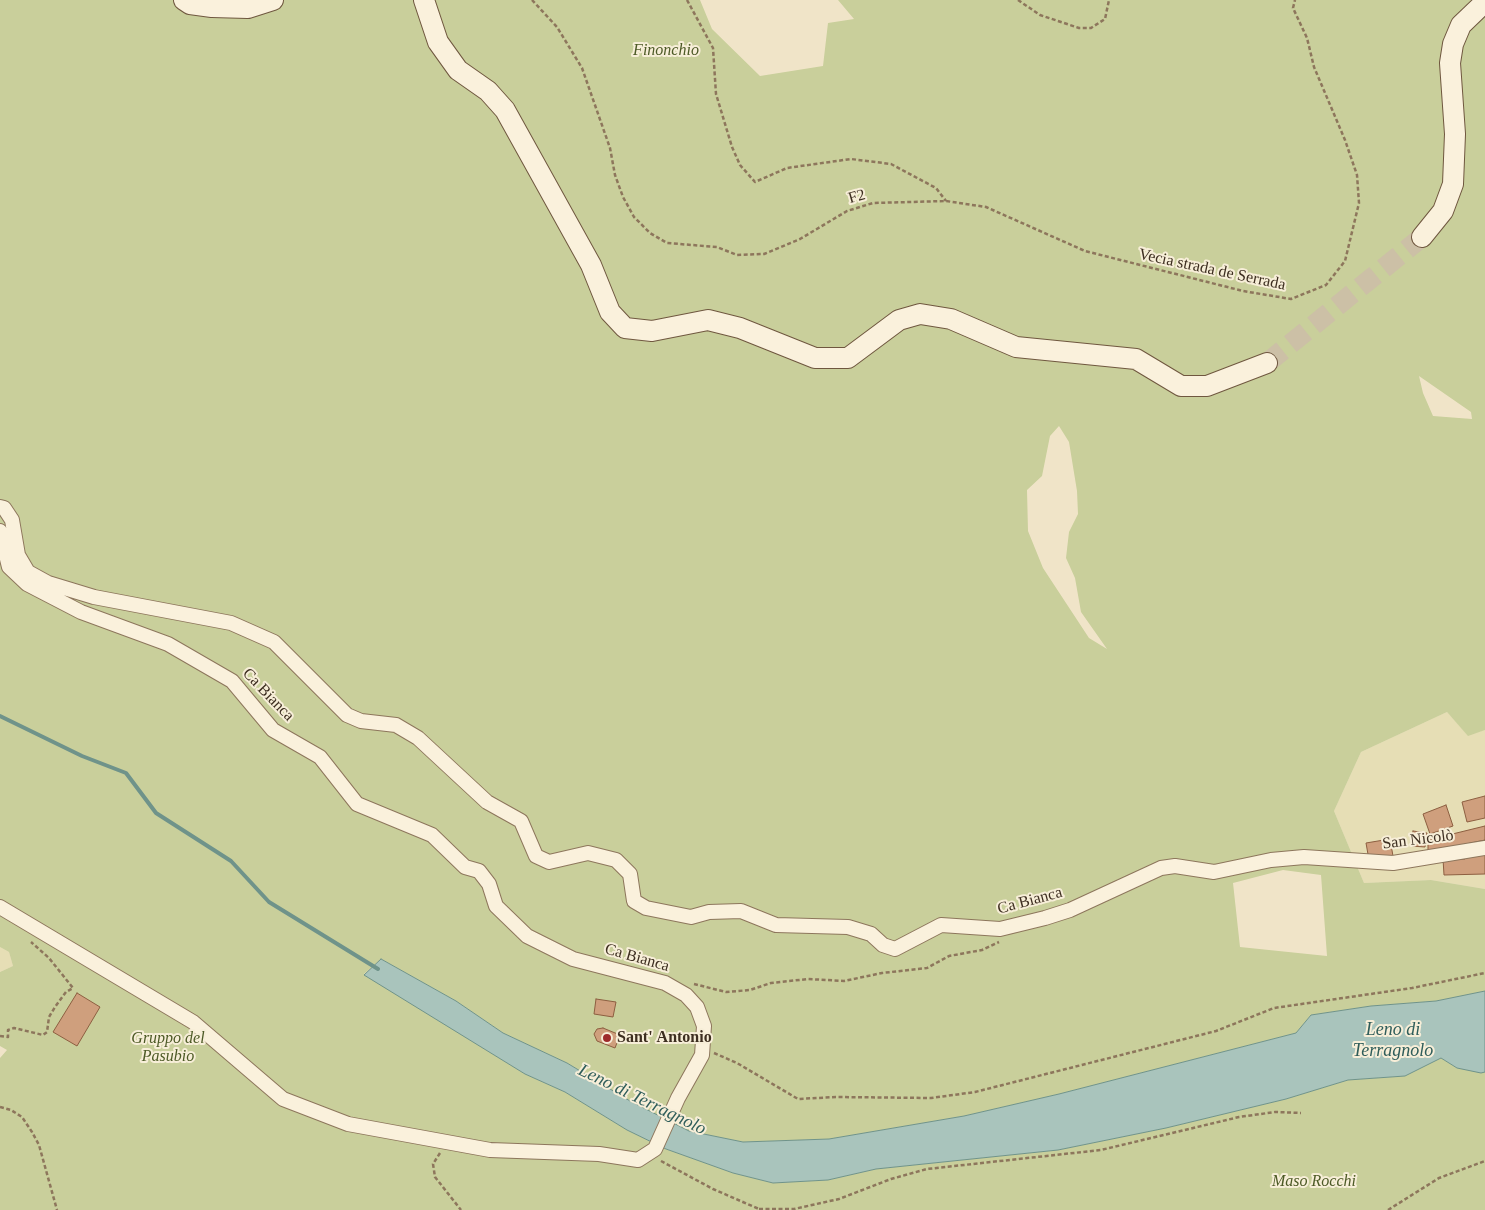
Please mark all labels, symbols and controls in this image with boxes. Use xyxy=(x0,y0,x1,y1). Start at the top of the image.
park label: Finonchio xyxy=(633,41,699,61)
street label: F2 xyxy=(846,185,868,209)
street label: Vecia strada de Serrada xyxy=(1137,245,1287,295)
street label: Ca Bianca xyxy=(238,665,298,725)
street label: San Nicolò xyxy=(1381,826,1455,854)
street label: Ca Bianca xyxy=(996,883,1064,919)
street label: Ca Bianca xyxy=(603,940,671,976)
water label: Leno di Terragnolo xyxy=(1353,1019,1433,1062)
place label: Sant' Antonio xyxy=(617,1028,712,1048)
park label: Gruppo del Pasubio xyxy=(131,1029,205,1067)
marker: Sant' Antonio xyxy=(601,1032,613,1044)
water label: Leno di Terragnolo xyxy=(575,1060,709,1140)
park label: Maso Rocchi xyxy=(1272,1172,1356,1192)

